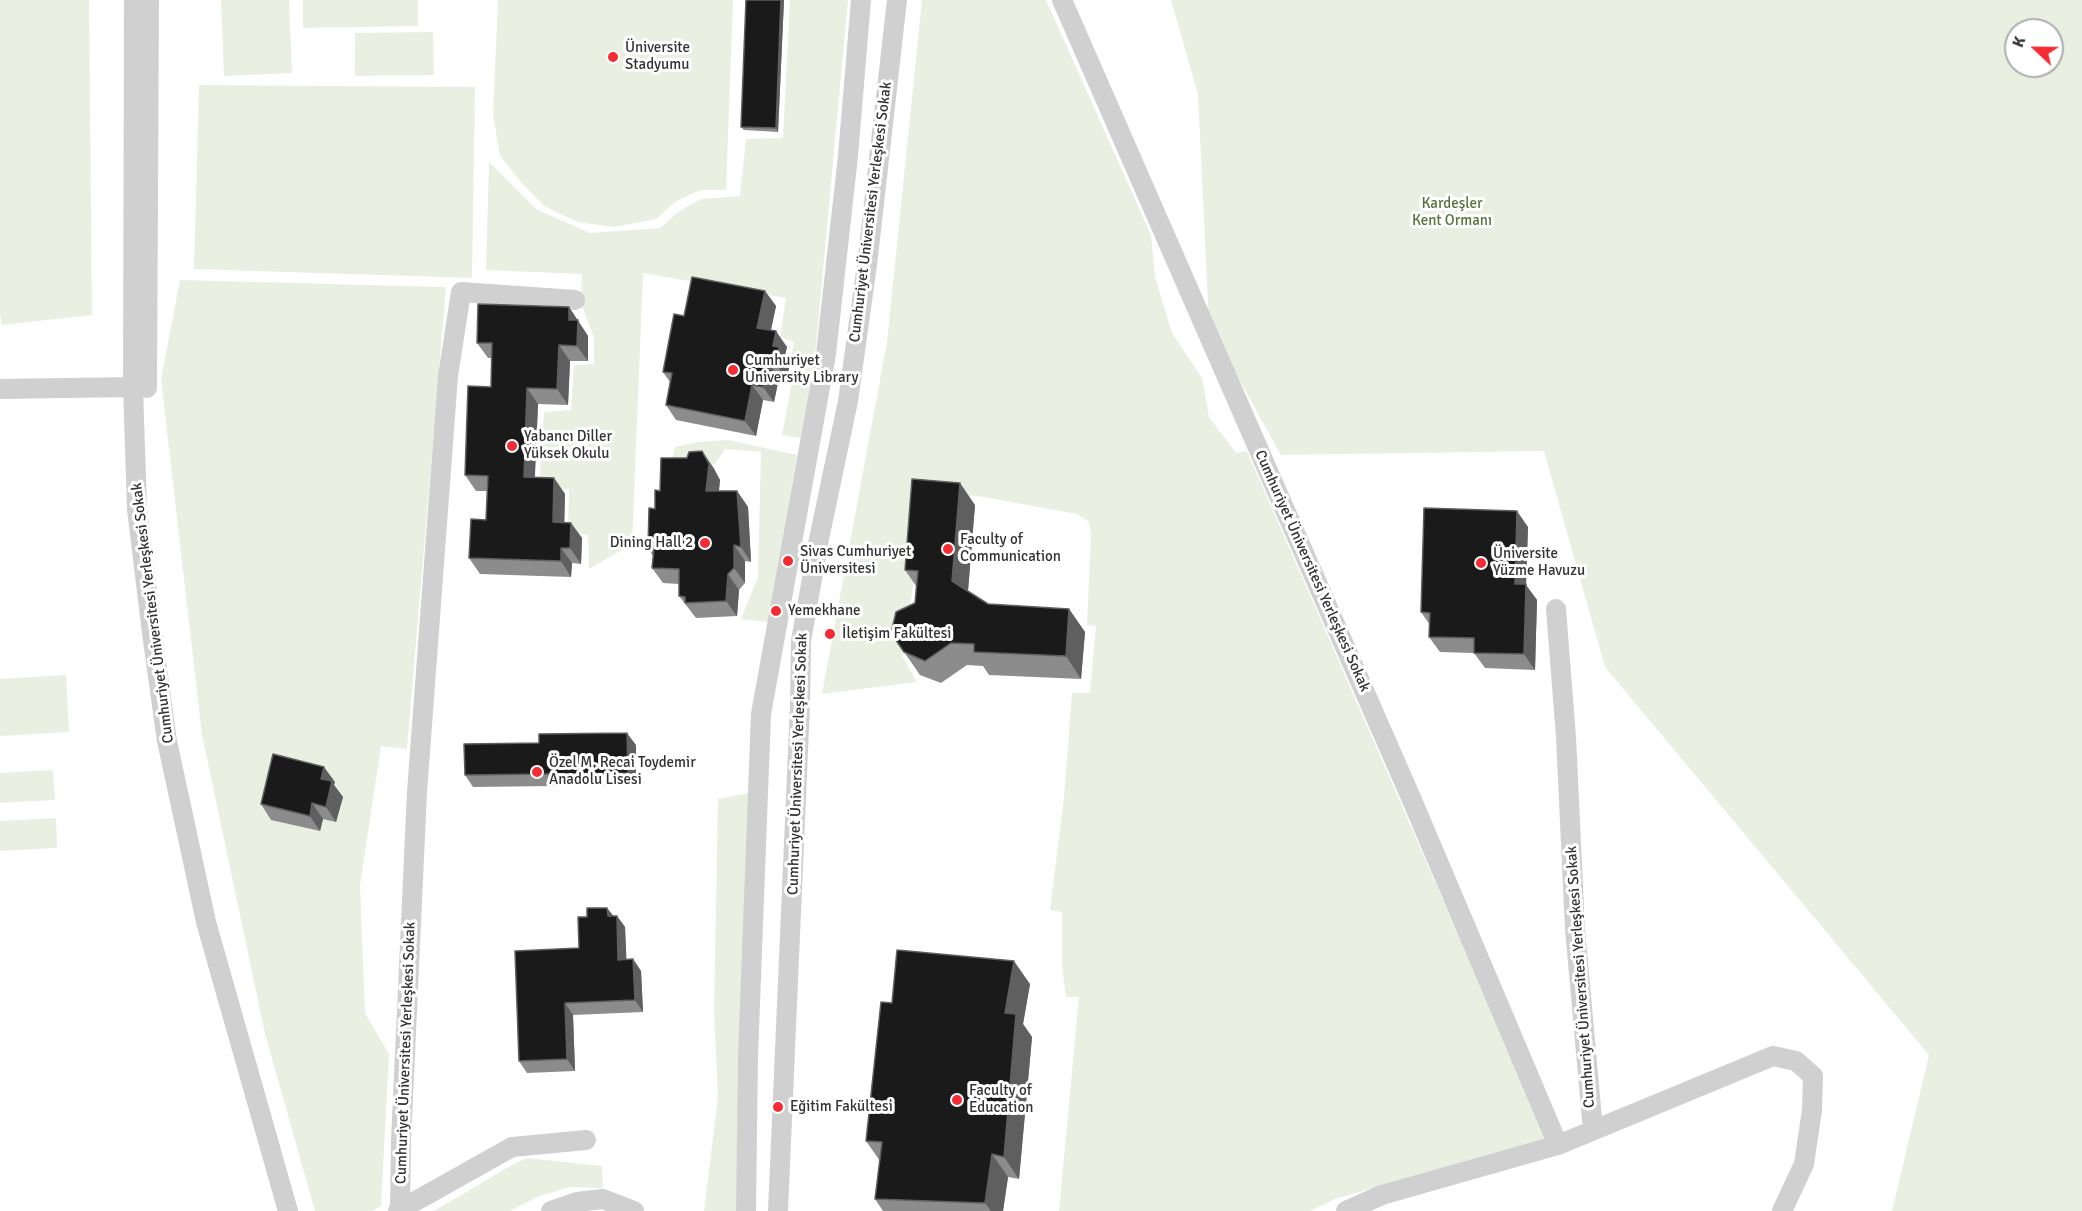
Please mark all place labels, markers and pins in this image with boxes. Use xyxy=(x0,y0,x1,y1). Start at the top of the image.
place label: Üniversite Stadyumu xyxy=(625,39,690,74)
marker: Üniversite Stadyumu xyxy=(606,50,620,64)
place label: Cumhuriyet University Library xyxy=(745,352,858,387)
marker: Cumhuriyet University Library xyxy=(726,363,740,377)
place label: Yabancı Diller Yüksek Okulu xyxy=(524,428,612,463)
marker: Yabancı Diller Yüksek Okulu xyxy=(505,439,519,453)
place label: Faculty of Communication xyxy=(960,531,1061,566)
place label: Dining Hall 2 xyxy=(610,534,693,552)
marker: Dining Hall 2 xyxy=(698,536,712,550)
marker: Faculty of Communication xyxy=(941,542,955,556)
place label: Sivas Cumhuriyet Üniversitesi xyxy=(800,543,911,578)
place label: Üniversite Yüzme Havuzu xyxy=(1493,545,1585,580)
marker: Sivas Cumhuriyet Üniversitesi xyxy=(781,554,795,568)
marker: Üniversite Yüzme Havuzu xyxy=(1474,556,1488,570)
place label: Yemekhane xyxy=(788,602,861,620)
marker: Yemekhane xyxy=(769,604,783,618)
place label: İletişim Fakültesi xyxy=(842,625,951,643)
marker: İletişim Fakültesi xyxy=(823,627,837,641)
place label: Özel M. Recai Toydemir Anadolu Lisesi xyxy=(549,754,696,789)
marker: Özel M. Recai Toydemir Anadolu Lisesi xyxy=(530,765,544,779)
place label: Faculty of Education xyxy=(969,1082,1033,1117)
marker: Faculty of Education xyxy=(950,1093,964,1107)
place label: Eğitim Fakültesi xyxy=(790,1098,893,1116)
marker: Eğitim Fakültesi xyxy=(771,1100,785,1114)

